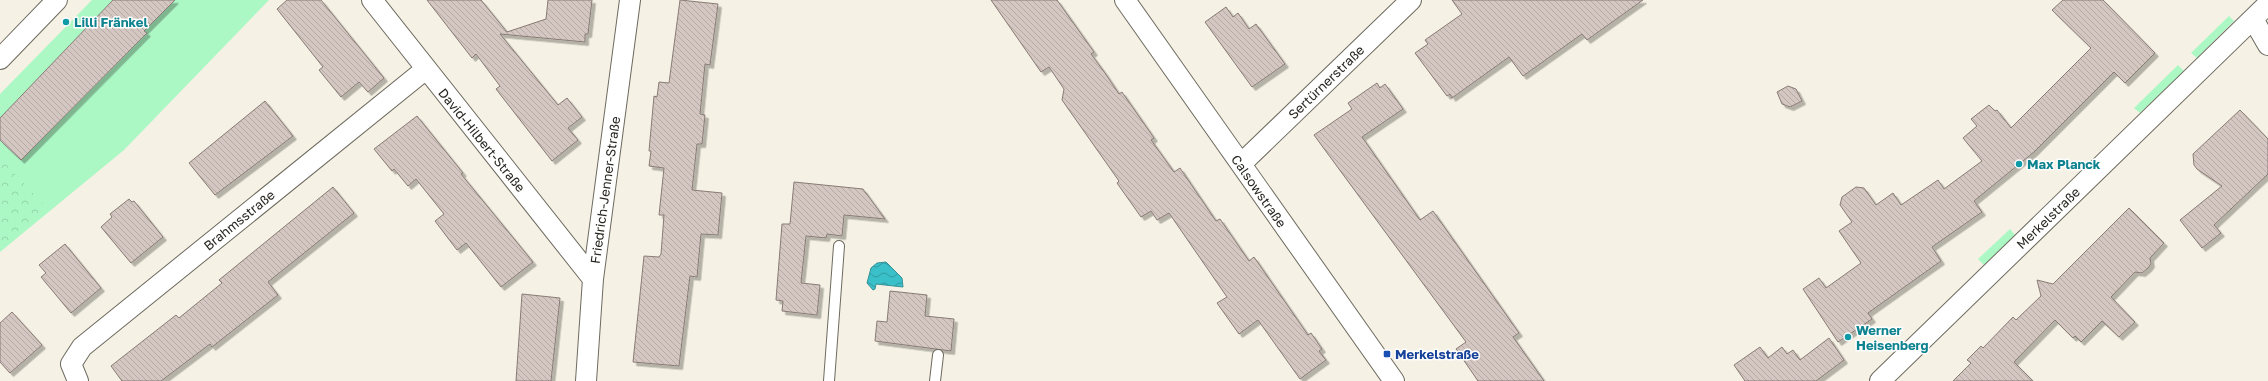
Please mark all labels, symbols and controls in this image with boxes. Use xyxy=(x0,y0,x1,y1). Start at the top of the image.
place label: Lilli Fränkel xyxy=(74,14,148,30)
marker: Lilli Fränkel xyxy=(61,17,71,27)
street label: Sertürnerstraße xyxy=(1285,42,1367,122)
street label: David-Hilbert-Straße xyxy=(435,85,529,195)
street label: Friedrich-Jenner-Straße xyxy=(587,115,623,265)
street label: Calsowstraße xyxy=(1228,152,1290,230)
place label: Max Planck xyxy=(2027,156,2101,172)
marker: Max Planck xyxy=(2014,159,2024,169)
street label: Merkelstraße xyxy=(2013,184,2083,252)
street label: Brahmsstraße xyxy=(200,186,278,254)
place label: Werner Heisenberg xyxy=(1856,322,1928,353)
marker: Werner Heisenberg xyxy=(1843,332,1853,342)
place label: Merkelstraße xyxy=(1395,346,1479,362)
marker: Merkelstraße xyxy=(1382,349,1392,359)

